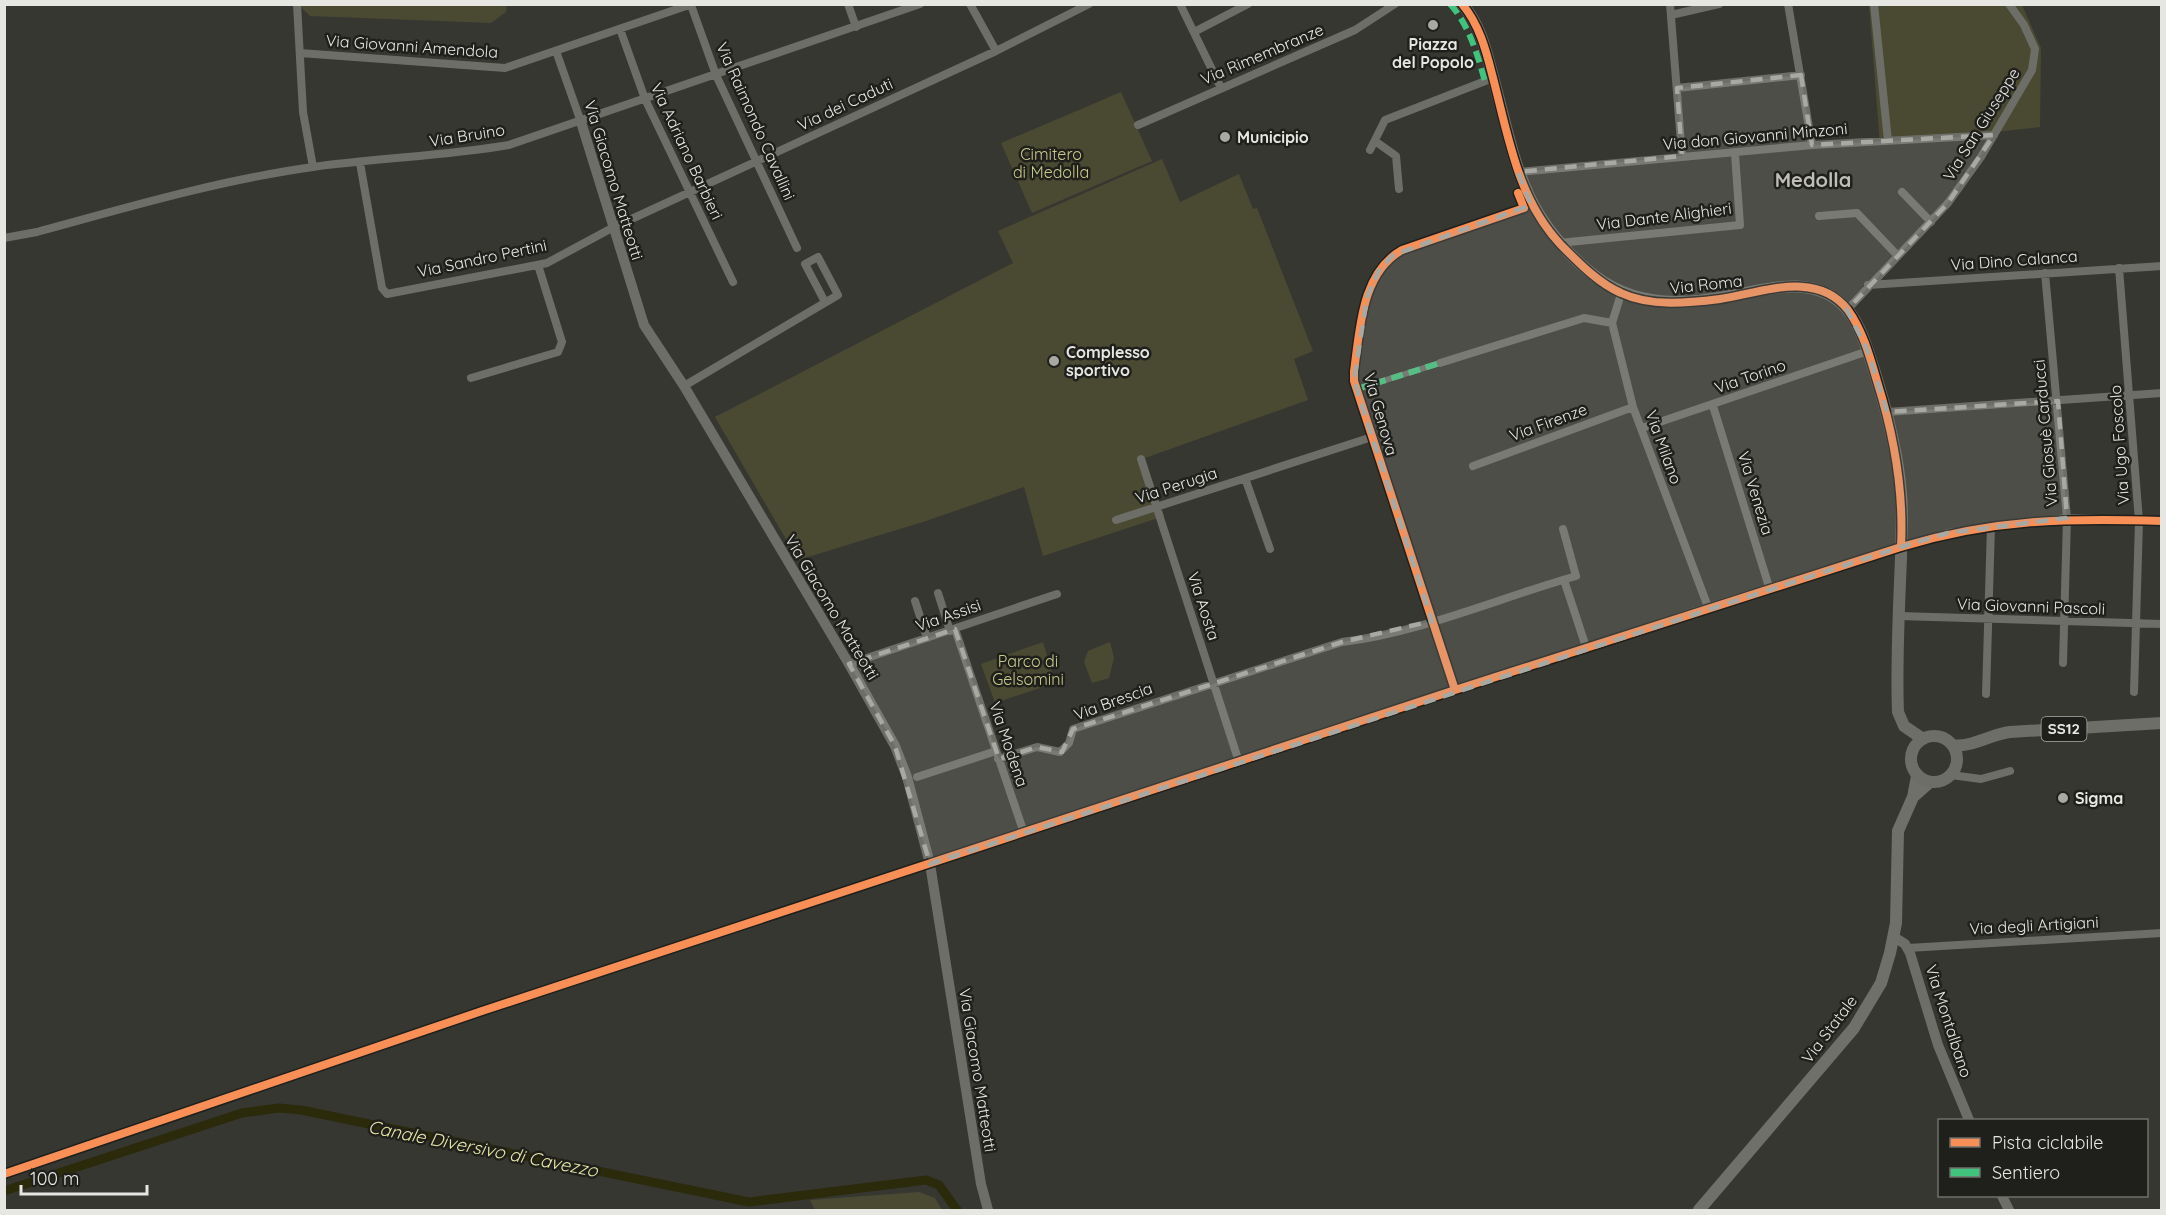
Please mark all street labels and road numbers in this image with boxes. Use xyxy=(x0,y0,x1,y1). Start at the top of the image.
street label: Via Rimembranze xyxy=(1197,19,1327,89)
street label: Via Giovanni Amendola xyxy=(325,30,499,62)
street label: Via Raimondo Cavallini xyxy=(712,39,800,203)
street label: Via San Giuseppe xyxy=(1938,64,2024,184)
street label: Via dei Caduti xyxy=(794,73,896,135)
street label: Via Adriano Barbieri xyxy=(647,79,727,223)
street label: Via Giacomo Matteotti xyxy=(580,98,648,262)
street label: Via don Giovanni Minzoni xyxy=(1662,118,1848,154)
street label: Via Bruino xyxy=(428,119,506,151)
street label: Via Dante Alighieri xyxy=(1595,198,1733,234)
street label: Via Sandro Pertini xyxy=(416,235,548,281)
street label: Via Dino Calanca xyxy=(1950,246,2078,274)
street label: Via Roma xyxy=(1669,270,1743,298)
street label: Via Torino xyxy=(1712,354,1788,398)
street label: Via Giosuè Carducci xyxy=(2029,359,2061,507)
street label: Via Genova xyxy=(1360,370,1402,458)
street label: Via Ugo Foscolo xyxy=(2105,384,2133,506)
street label: Via Firenze xyxy=(1506,399,1590,445)
street label: Via Milano xyxy=(1641,407,1687,487)
street label: Via Venezia xyxy=(1734,449,1778,537)
street label: Via Perugia xyxy=(1133,462,1219,508)
street label: Via Giacomo Matteotti xyxy=(781,531,883,683)
street label: Via Aosta xyxy=(1184,569,1224,643)
street label: Via Giovanni Pascoli xyxy=(1957,593,2105,619)
street label: Via Assisi xyxy=(913,595,983,635)
street label: Via Brescia xyxy=(1071,678,1155,724)
street label: Via Modena xyxy=(985,699,1033,789)
road number: SS12 xyxy=(2042,717,2086,741)
street label: Via degli Artigiani xyxy=(1969,912,2099,938)
street label: Via Montalbano xyxy=(1921,962,1977,1080)
street label: Via Giacomo Matteotti xyxy=(955,987,1001,1153)
street label: Via Statale xyxy=(1797,991,1861,1067)

